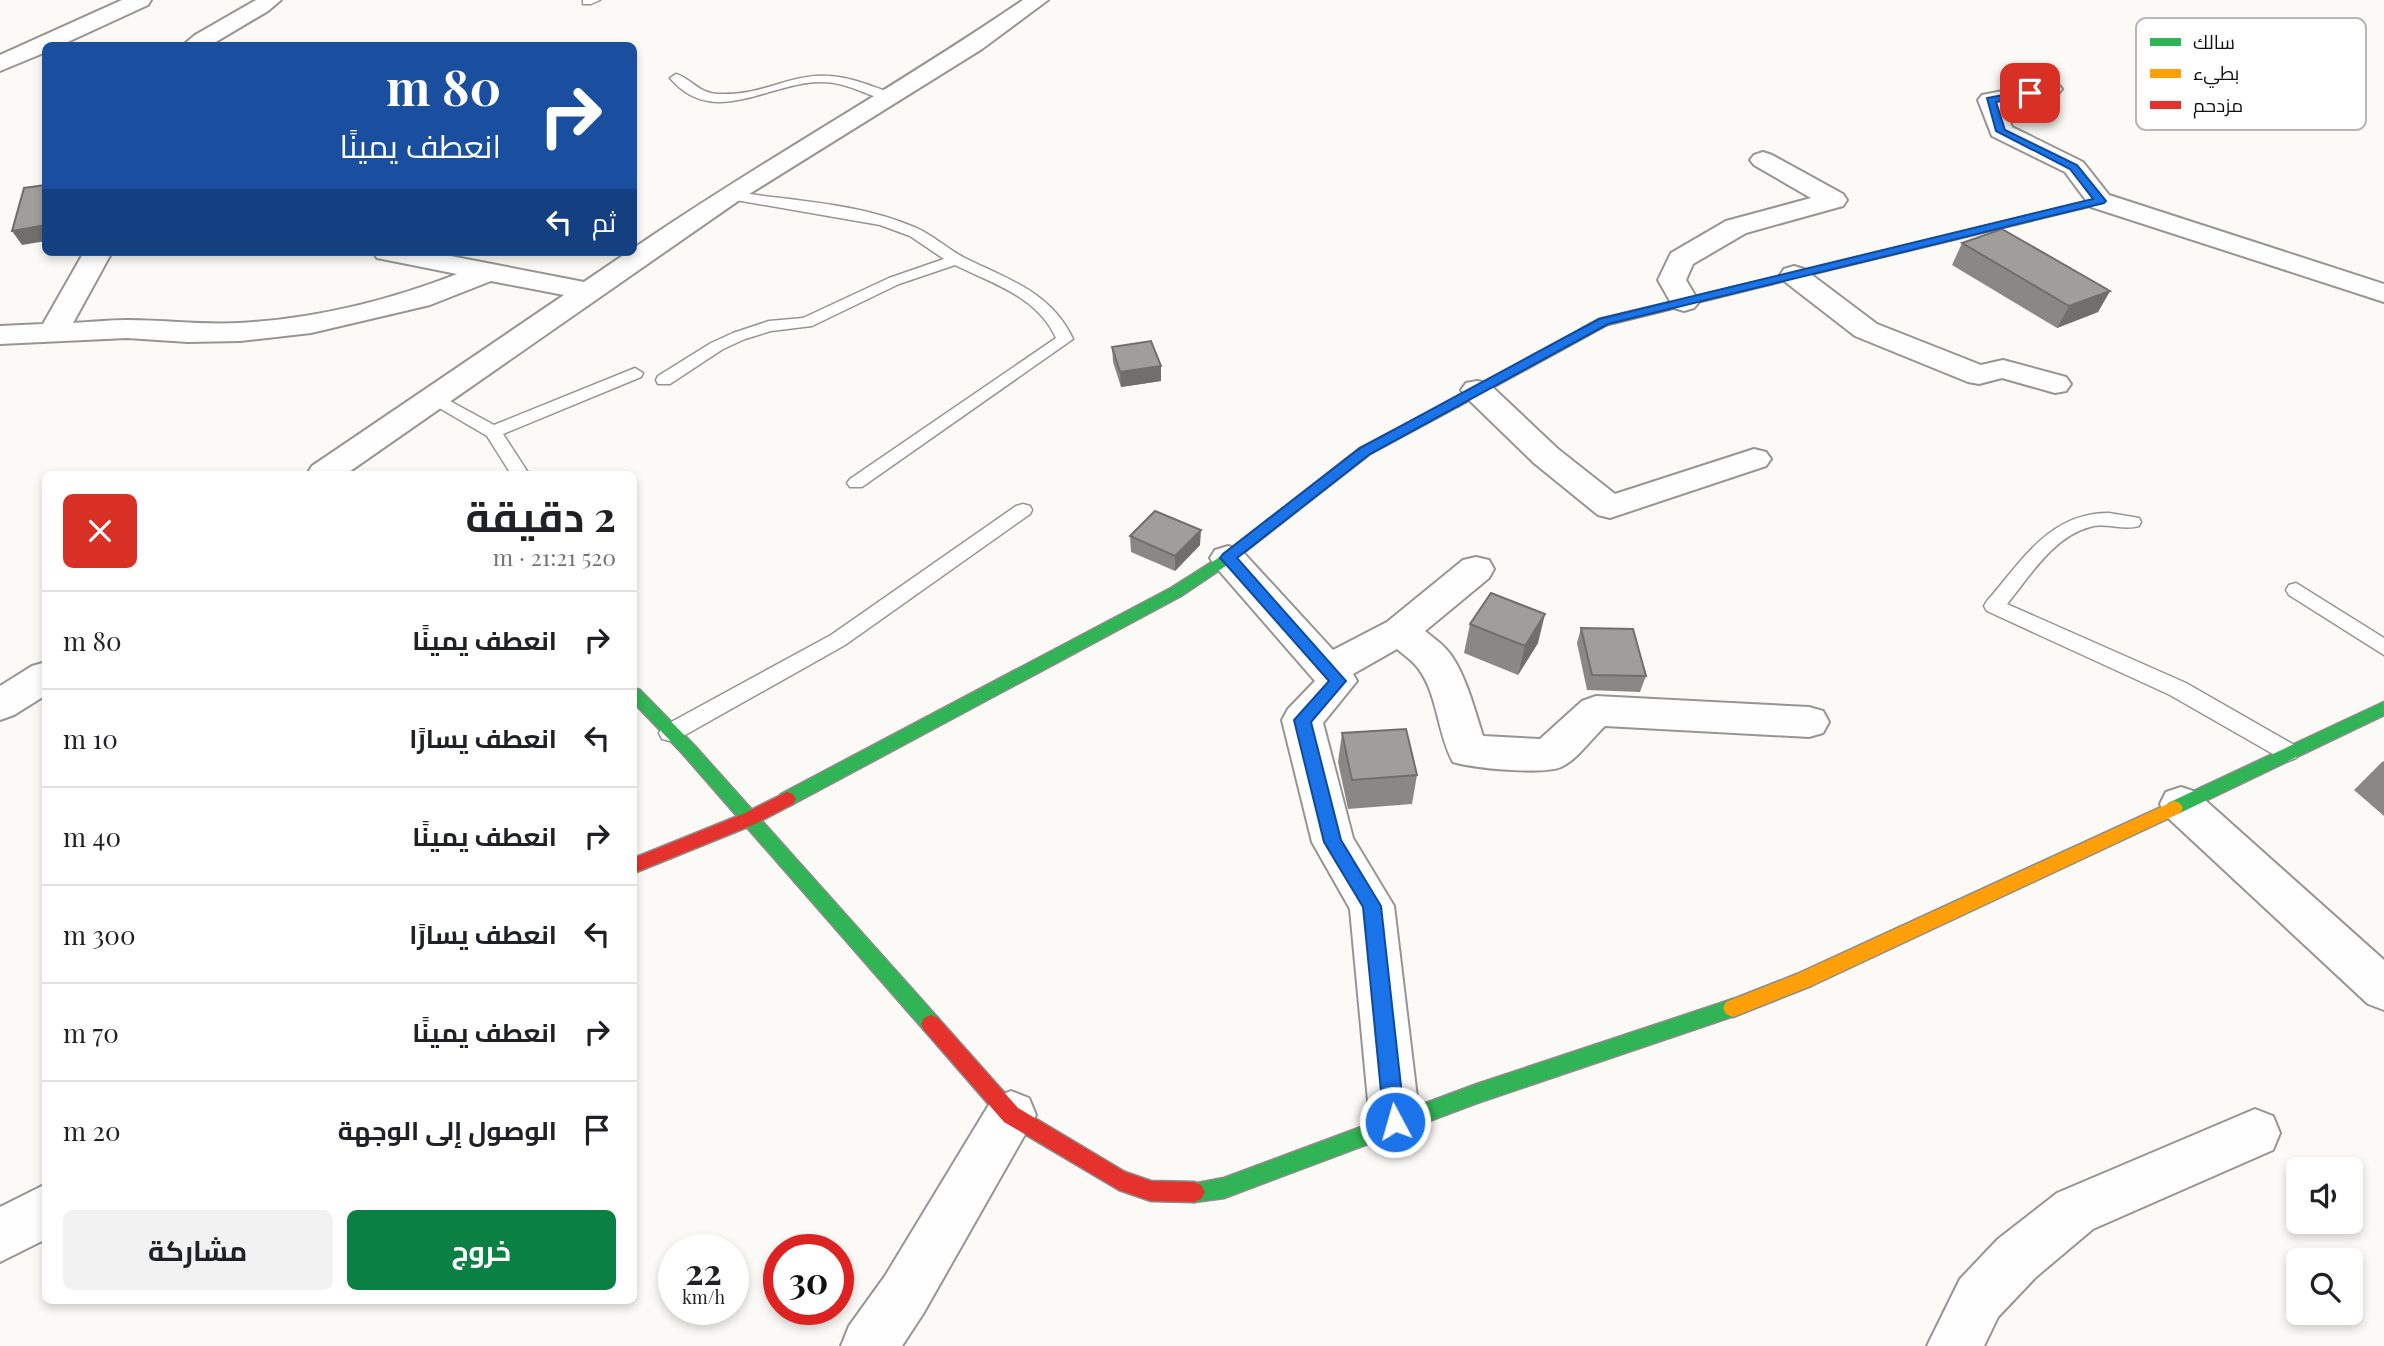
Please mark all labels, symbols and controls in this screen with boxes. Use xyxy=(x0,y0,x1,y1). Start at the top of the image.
legend xyxy=(2136,18,2366,130)
text: سالك xyxy=(2193,28,2235,54)
text: 80 m xyxy=(386,53,501,118)
text: بطيء xyxy=(2193,59,2239,88)
pin xyxy=(2000,63,2060,123)
icon: right xyxy=(525,70,616,161)
icon: arrive xyxy=(2011,74,2049,112)
text: مزدحم xyxy=(2193,91,2243,119)
text: انعطف يمينًا xyxy=(339,123,501,166)
icon: left xyxy=(540,203,578,241)
text: ثم xyxy=(592,204,616,239)
text: 2 دقيقة xyxy=(466,487,616,543)
button: close xyxy=(63,494,137,568)
text: 520 m · 21:21 xyxy=(493,541,616,572)
icon: right xyxy=(578,621,616,659)
text: انعطف يمينًا xyxy=(412,622,557,657)
text: 80 m xyxy=(63,623,122,658)
icon: left xyxy=(578,719,616,757)
text: انعطف يسارًا xyxy=(409,720,557,755)
text: 10 m xyxy=(63,721,118,756)
icon: right xyxy=(578,817,616,855)
text: انعطف يمينًا xyxy=(412,818,557,853)
text: 40 m xyxy=(63,819,121,854)
icon: left xyxy=(578,915,616,953)
text: انعطف يسارًا xyxy=(409,916,557,951)
text: 300 m xyxy=(63,917,136,952)
icon: right xyxy=(578,1013,616,1051)
text: انعطف يمينًا xyxy=(412,1014,557,1049)
text: 70 m xyxy=(63,1015,119,1050)
position arrow xyxy=(1358,1085,1432,1159)
icon: arrive xyxy=(578,1111,616,1149)
text: الوصول إلى الوجهة xyxy=(338,1112,557,1147)
text: 20 m xyxy=(63,1113,121,1148)
map controls xyxy=(2286,1157,2363,1325)
button: sound xyxy=(2286,1157,2363,1234)
button: مشاركة xyxy=(63,1210,333,1290)
button: خروج xyxy=(347,1210,616,1290)
speed limit sign: 30 xyxy=(763,1234,854,1325)
text: 22 xyxy=(685,1247,722,1294)
button: search xyxy=(2286,1248,2363,1325)
text: km/h xyxy=(682,1285,725,1309)

